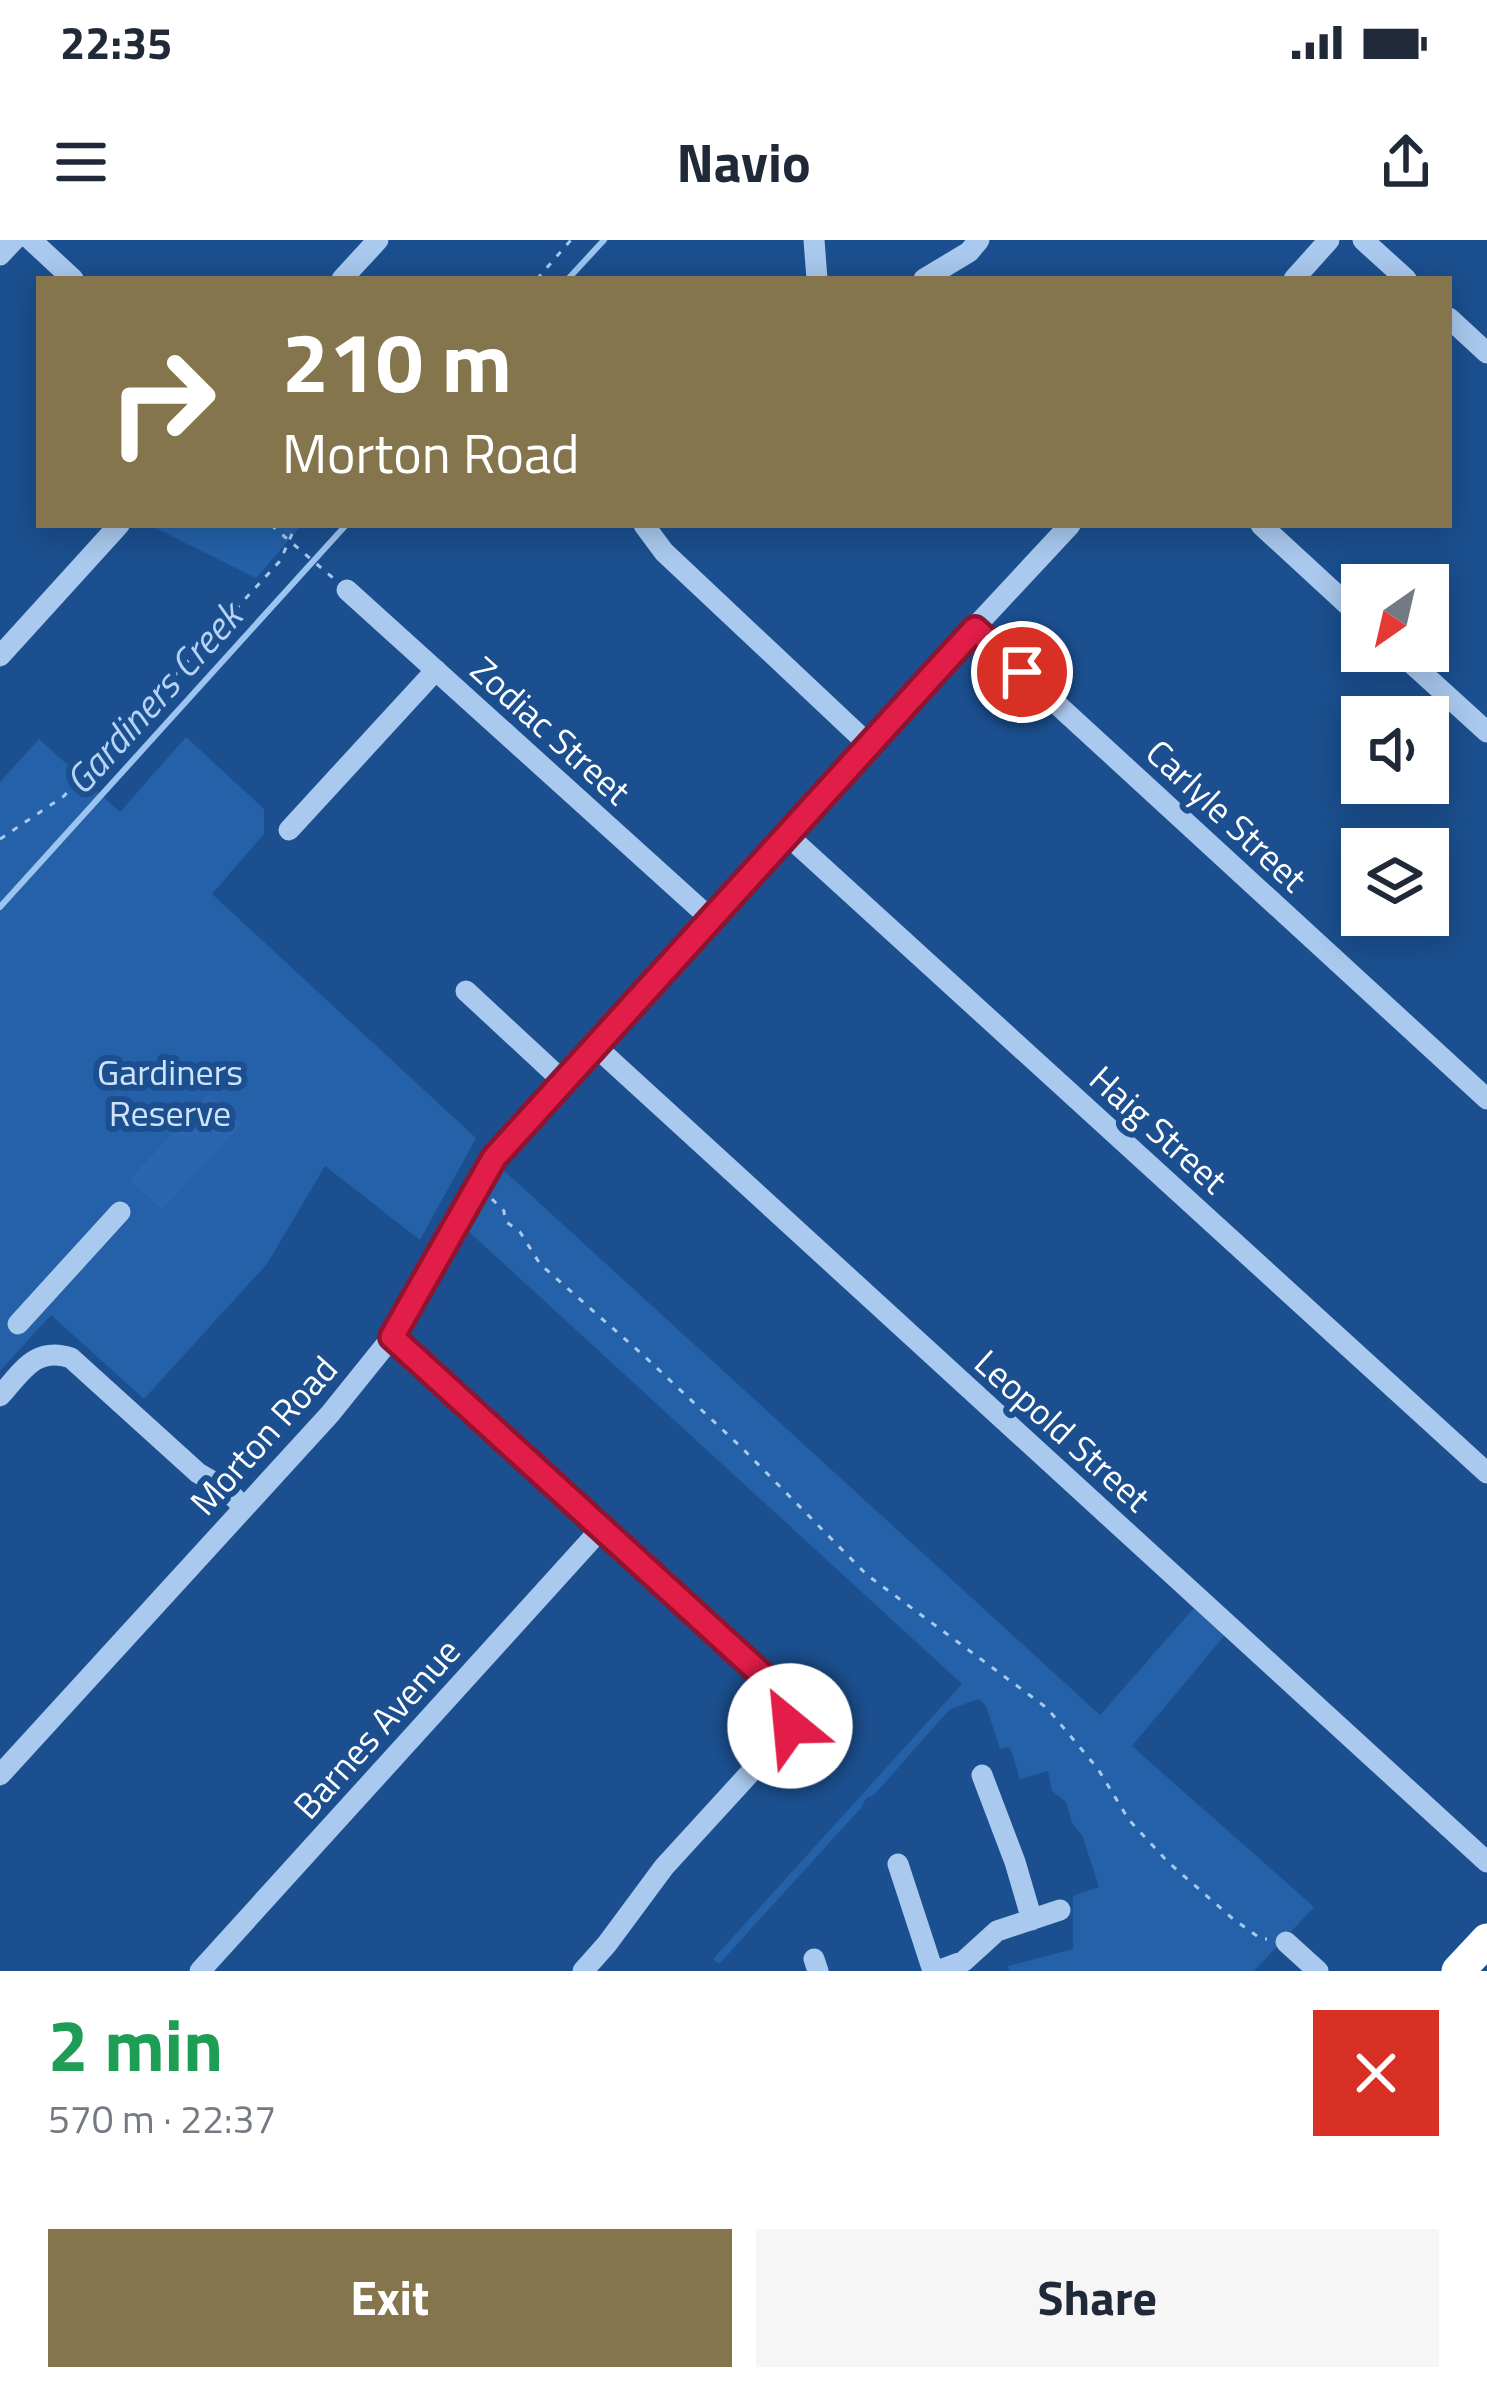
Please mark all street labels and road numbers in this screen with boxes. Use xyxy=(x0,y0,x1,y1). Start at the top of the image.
street label: Zodiac Street xyxy=(459,643,644,817)
street label: Carlyle Street xyxy=(1134,726,1320,905)
street label: Haig Street xyxy=(1078,1052,1241,1206)
street label: Leopold Street xyxy=(963,1336,1164,1524)
street label: Morton Road xyxy=(176,1343,350,1527)
street label: Barnes Avenue xyxy=(279,1625,473,1831)

